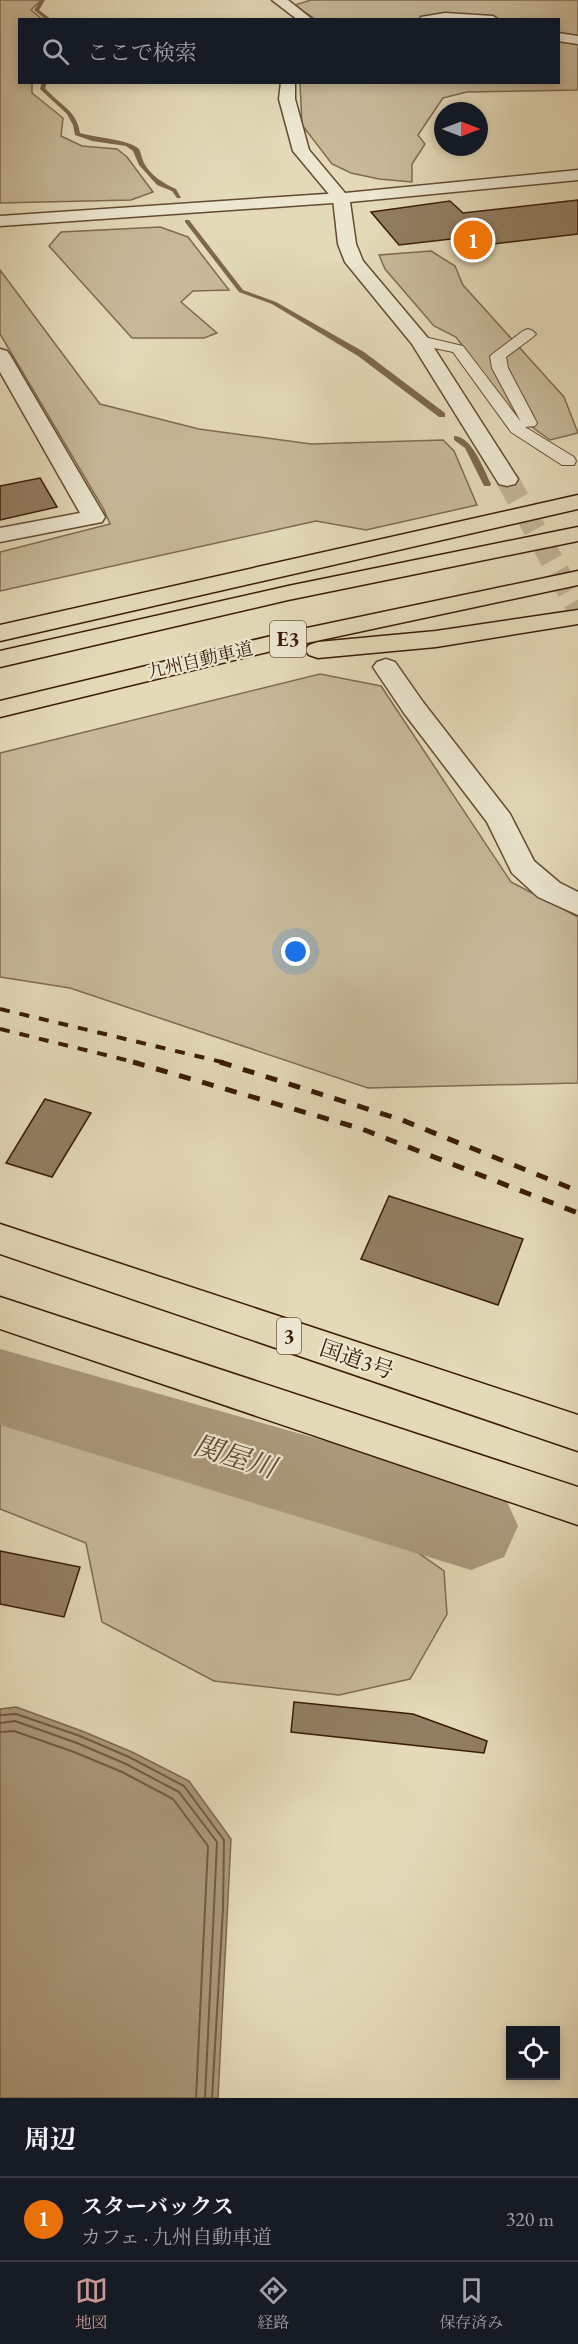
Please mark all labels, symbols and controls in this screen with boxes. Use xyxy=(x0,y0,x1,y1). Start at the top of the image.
search box xyxy=(18,18,560,84)
icon: search xyxy=(39,35,72,68)
text: ここで検索 xyxy=(87,38,197,67)
north arrow xyxy=(434,102,488,156)
pin: 1 xyxy=(454,218,492,262)
road number: E3 xyxy=(270,621,306,657)
street label: 九州自動車道 xyxy=(145,636,255,683)
your location xyxy=(281,937,310,966)
road number: 3 xyxy=(277,1318,301,1354)
street label: 国道3号 xyxy=(316,1333,398,1386)
water label: 関屋川 xyxy=(190,1427,283,1486)
map controls xyxy=(506,2026,560,2080)
button: locate xyxy=(506,2026,560,2080)
text: 周辺 xyxy=(24,2122,76,2156)
text: スターバックス xyxy=(81,2192,234,2221)
text: 1 xyxy=(38,2206,49,2232)
text: 320 m xyxy=(506,2206,554,2232)
text: カフェ · 九州自動車道 xyxy=(81,2224,272,2250)
tab: 地図 xyxy=(75,2274,108,2333)
tab: 経路 xyxy=(257,2274,290,2333)
tab: 保存済み xyxy=(439,2274,503,2333)

